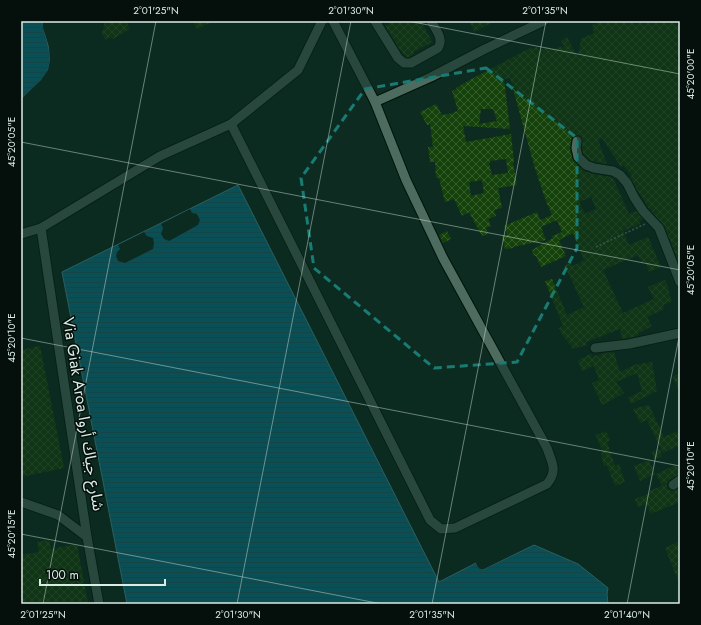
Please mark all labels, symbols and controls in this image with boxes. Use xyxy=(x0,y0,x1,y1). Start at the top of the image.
text: 2°01'25"N xyxy=(133,3,179,18)
text: 2°01'30"N xyxy=(328,3,374,18)
text: 2°01'35"N xyxy=(522,3,568,18)
text: 45°20'00"E xyxy=(683,49,698,99)
text: 45°20'05"E xyxy=(4,117,19,167)
text: 45°20'05"E xyxy=(683,245,698,295)
text: 45°20'10"E xyxy=(4,313,19,363)
street label: Via Giak Aroa شارع جياك أروا xyxy=(56,316,110,513)
text: 45°20'10"E xyxy=(683,441,698,491)
text: 45°20'15"E xyxy=(4,509,19,559)
scale bar xyxy=(40,561,165,587)
text: 100 m xyxy=(46,566,79,584)
text: 2°01'25"N xyxy=(20,607,66,622)
text: 2°01'30"N xyxy=(215,607,261,622)
text: 2°01'35"N xyxy=(409,607,455,622)
text: 2°01'40"N xyxy=(604,607,650,622)

